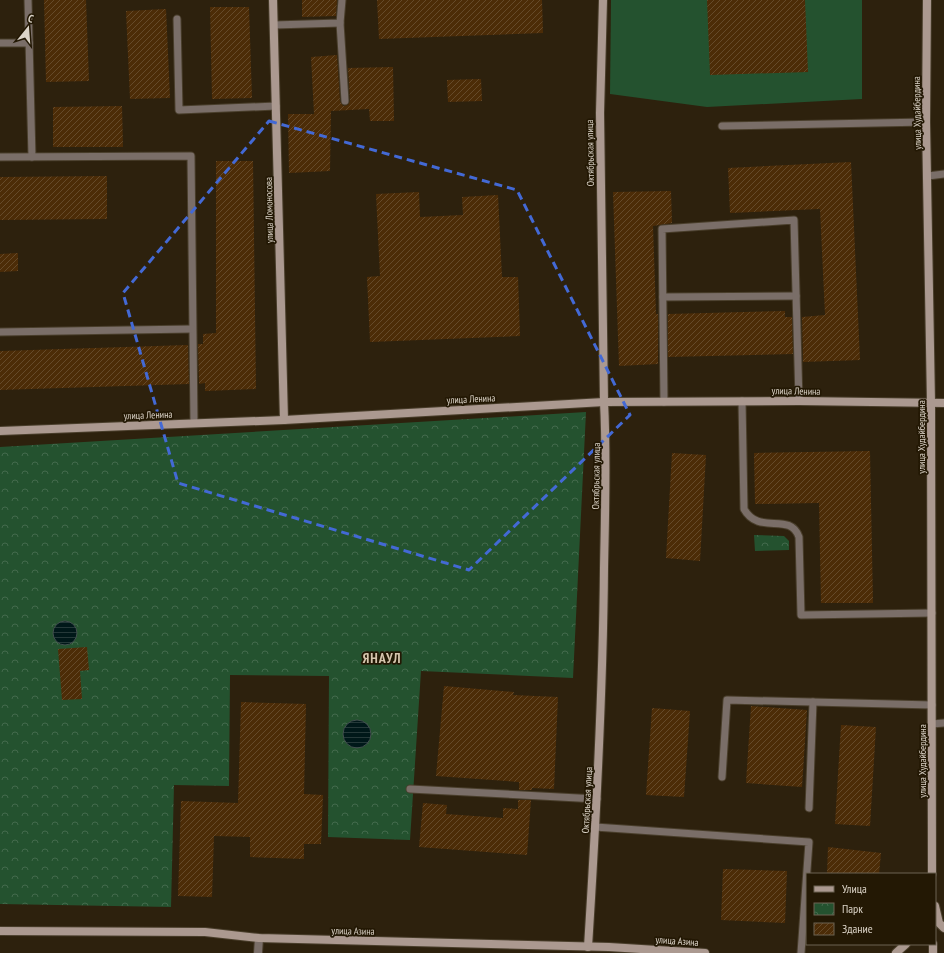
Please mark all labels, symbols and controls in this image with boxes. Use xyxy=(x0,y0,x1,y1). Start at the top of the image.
north arrow xyxy=(8,8,48,48)
text: С xyxy=(26,11,35,26)
street label: улица Худайбердина xyxy=(910,76,924,150)
street label: Октябрьская улица xyxy=(583,120,597,186)
street label: улица Ломоносова xyxy=(262,177,276,243)
street label: улица Ленина xyxy=(771,384,821,398)
street label: улица Ленина xyxy=(446,391,496,407)
street label: улица Худайбердина xyxy=(915,400,928,474)
street label: улица Ленина xyxy=(123,408,173,422)
street label: Октябрьская улица xyxy=(589,443,603,509)
district label: ЯНАУЛ xyxy=(362,649,402,667)
street label: улица Худайбердина xyxy=(916,724,929,798)
street label: Октябрьская улица xyxy=(579,766,595,834)
legend xyxy=(806,873,936,945)
text: Улица xyxy=(842,881,867,896)
text: Парк xyxy=(842,901,863,916)
text: Здание xyxy=(842,921,873,936)
street label: улица Азина xyxy=(331,924,375,938)
street label: улица Азина xyxy=(655,933,699,949)

